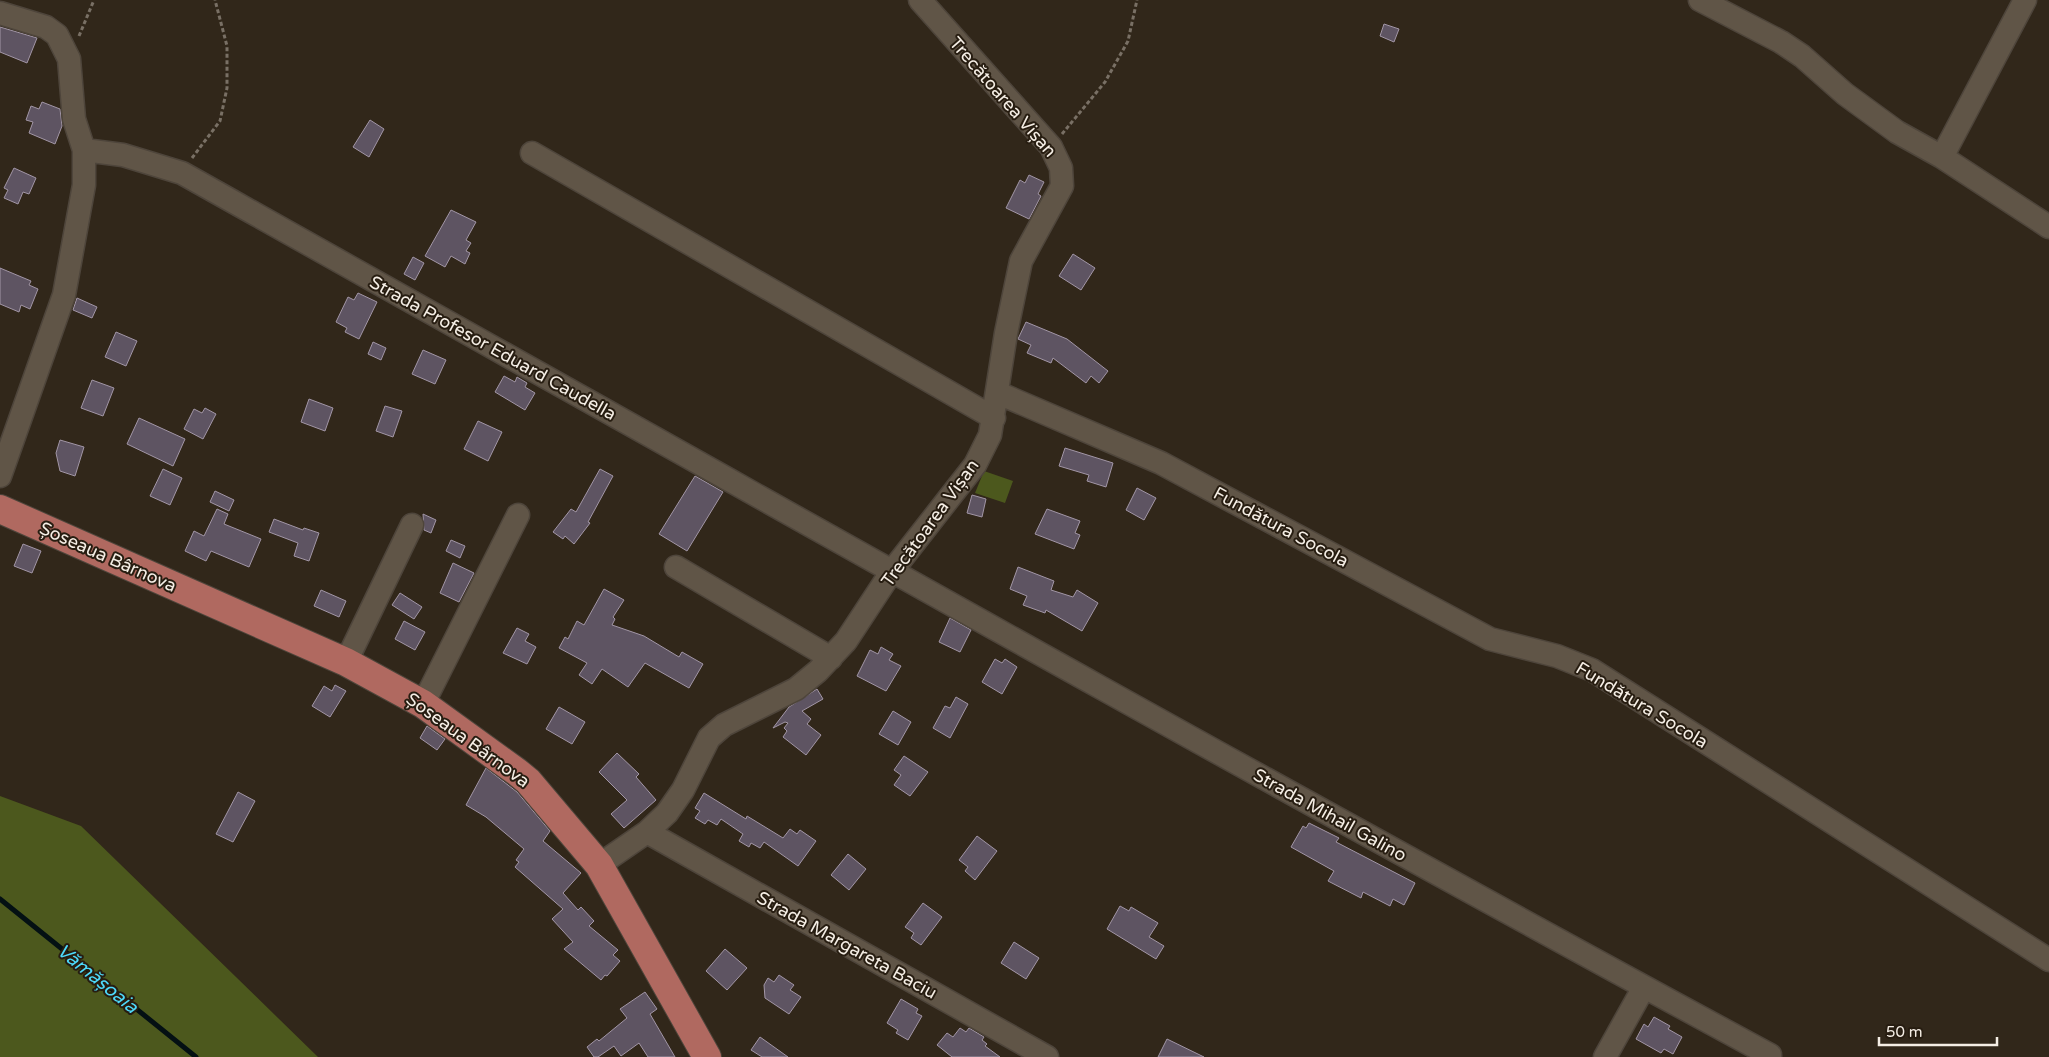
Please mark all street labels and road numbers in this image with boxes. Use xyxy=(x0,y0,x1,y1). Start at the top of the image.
street label: Trecătoarea Vișan xyxy=(945,32,1061,162)
street label: Strada Profesor Eduard Caudella xyxy=(366,271,620,425)
street label: Trecătoarea Vișan xyxy=(876,455,984,591)
street label: Fundătura Socola xyxy=(1210,482,1352,572)
street label: Șoseaua Bârnova xyxy=(36,517,180,597)
street label: Fundătura Socola xyxy=(1572,657,1712,753)
street label: Șoseaua Bârnova xyxy=(402,688,534,792)
street label: Strada Mihail Galino xyxy=(1250,764,1410,866)
street label: Strada Margareta Baciu xyxy=(753,886,941,1004)

